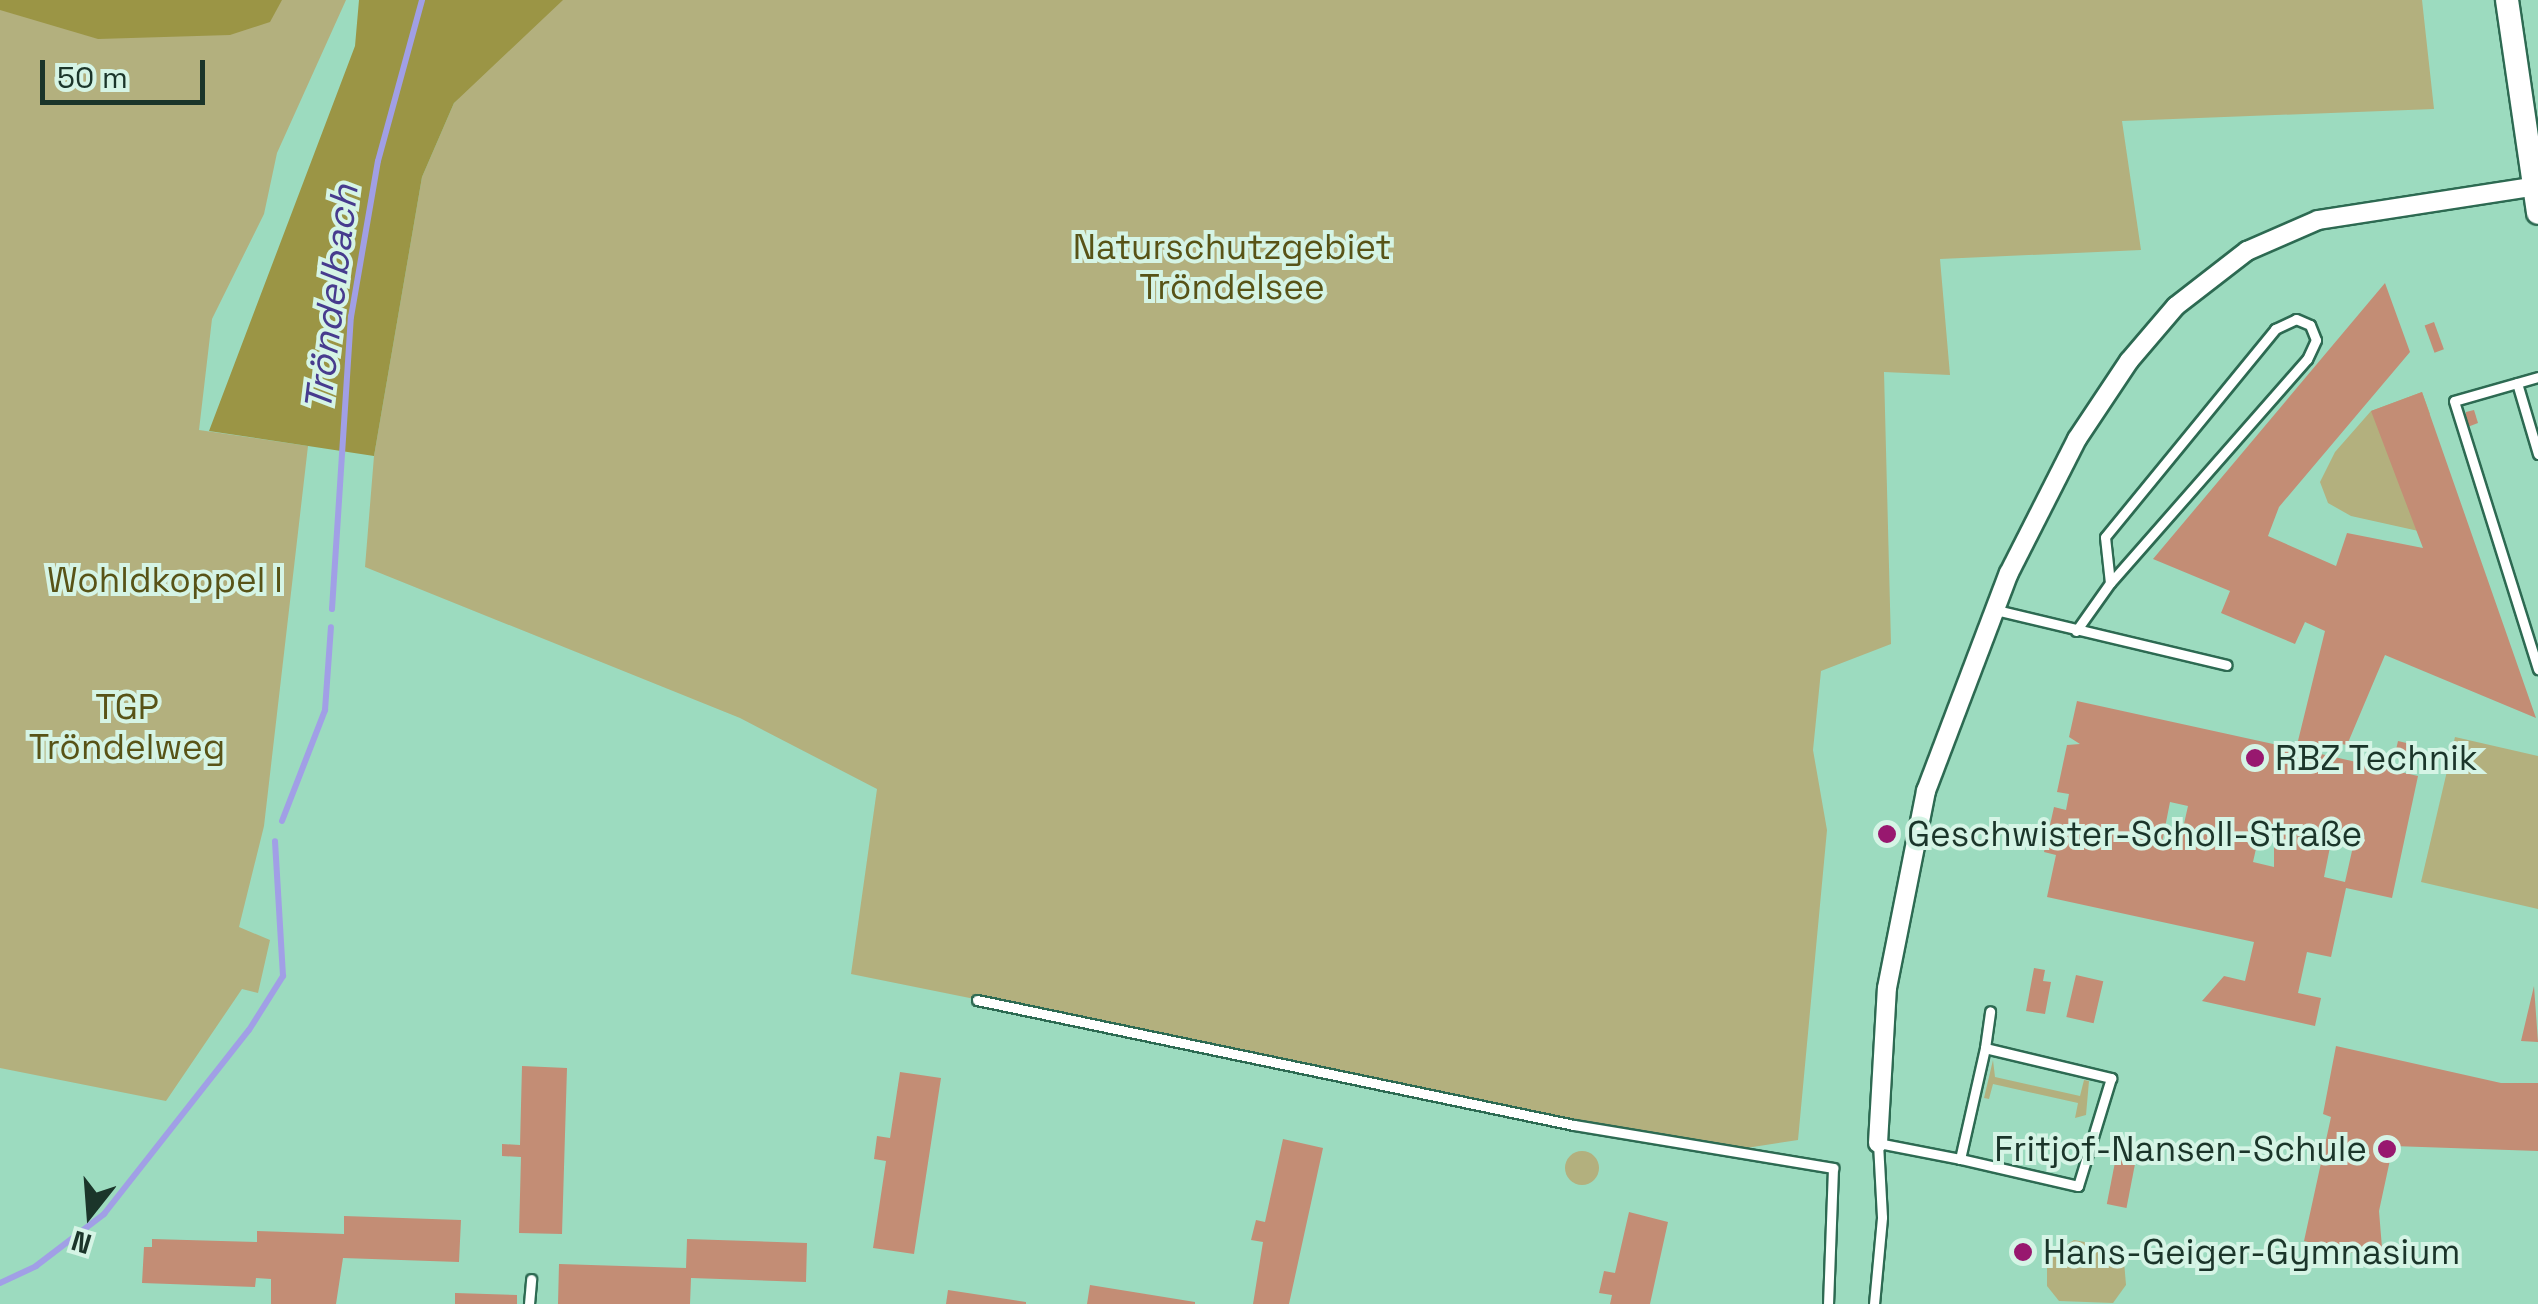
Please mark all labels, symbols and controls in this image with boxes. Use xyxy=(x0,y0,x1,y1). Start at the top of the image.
scale bar xyxy=(45,40,210,102)
text: 50 m xyxy=(57,58,128,97)
water label: Tröndelbach xyxy=(295,182,369,414)
park label: Naturschutzgebiet Tröndelsee xyxy=(1073,226,1391,308)
park label: Wohldkoppel I xyxy=(47,559,283,601)
park label: TGP Tröndelweg xyxy=(29,686,225,768)
place label: RBZ Technik xyxy=(2275,737,2478,779)
marker: RBZ Technik xyxy=(2244,747,2266,769)
place label: Geschwister-Scholl-Straße xyxy=(1907,813,2362,855)
marker: Geschwister-Scholl-Straße xyxy=(1876,823,1898,845)
place label: Fritjof-Nansen-Schule xyxy=(1994,1128,2367,1170)
marker: Fritjof-Nansen-Schule xyxy=(2376,1138,2398,1160)
north arrow xyxy=(40,1164,140,1264)
text: N xyxy=(67,1223,95,1263)
place label: Hans-Geiger-Gymnasium xyxy=(2043,1231,2460,1273)
marker: Hans-Geiger-Gymnasium xyxy=(2012,1241,2034,1263)

